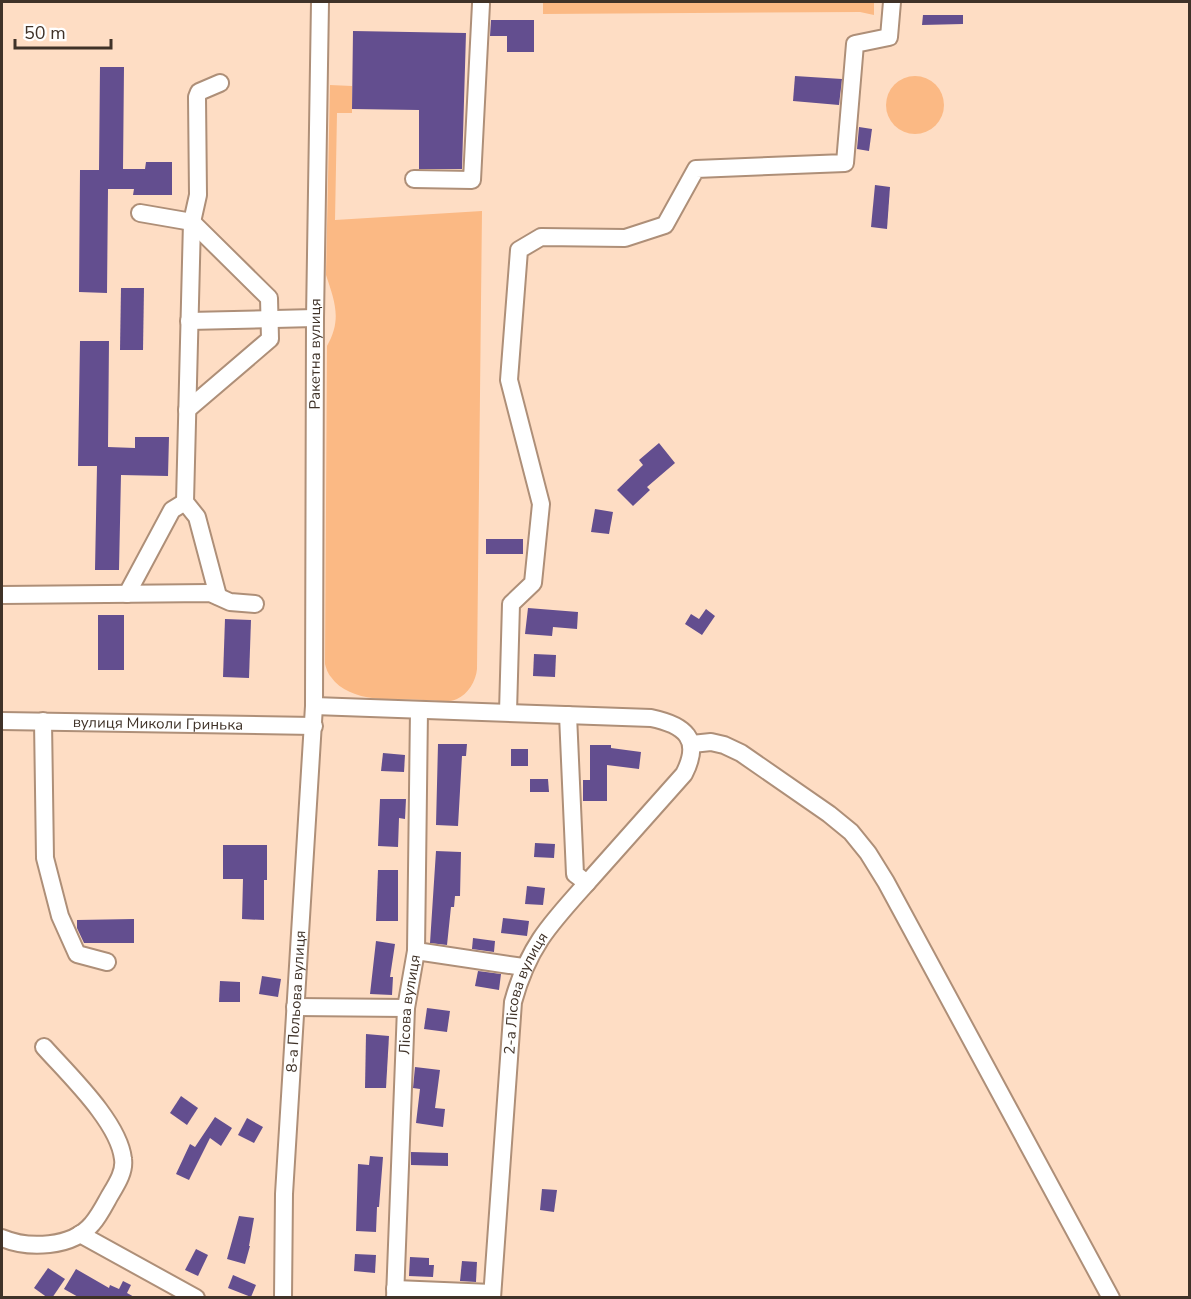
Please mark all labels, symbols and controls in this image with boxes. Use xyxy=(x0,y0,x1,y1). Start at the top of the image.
scale bar xyxy=(15,12,111,50)
text: 50 m xyxy=(24,21,66,45)
street label: Ракетна вулиця xyxy=(305,298,325,409)
street label: вулиця Миколи Гринька xyxy=(73,712,243,735)
street label: 2-а Лісова вулиця xyxy=(499,928,552,1055)
street label: 8-а Польова вулиця xyxy=(281,930,310,1073)
street label: Лісова вулиця xyxy=(394,953,425,1055)

